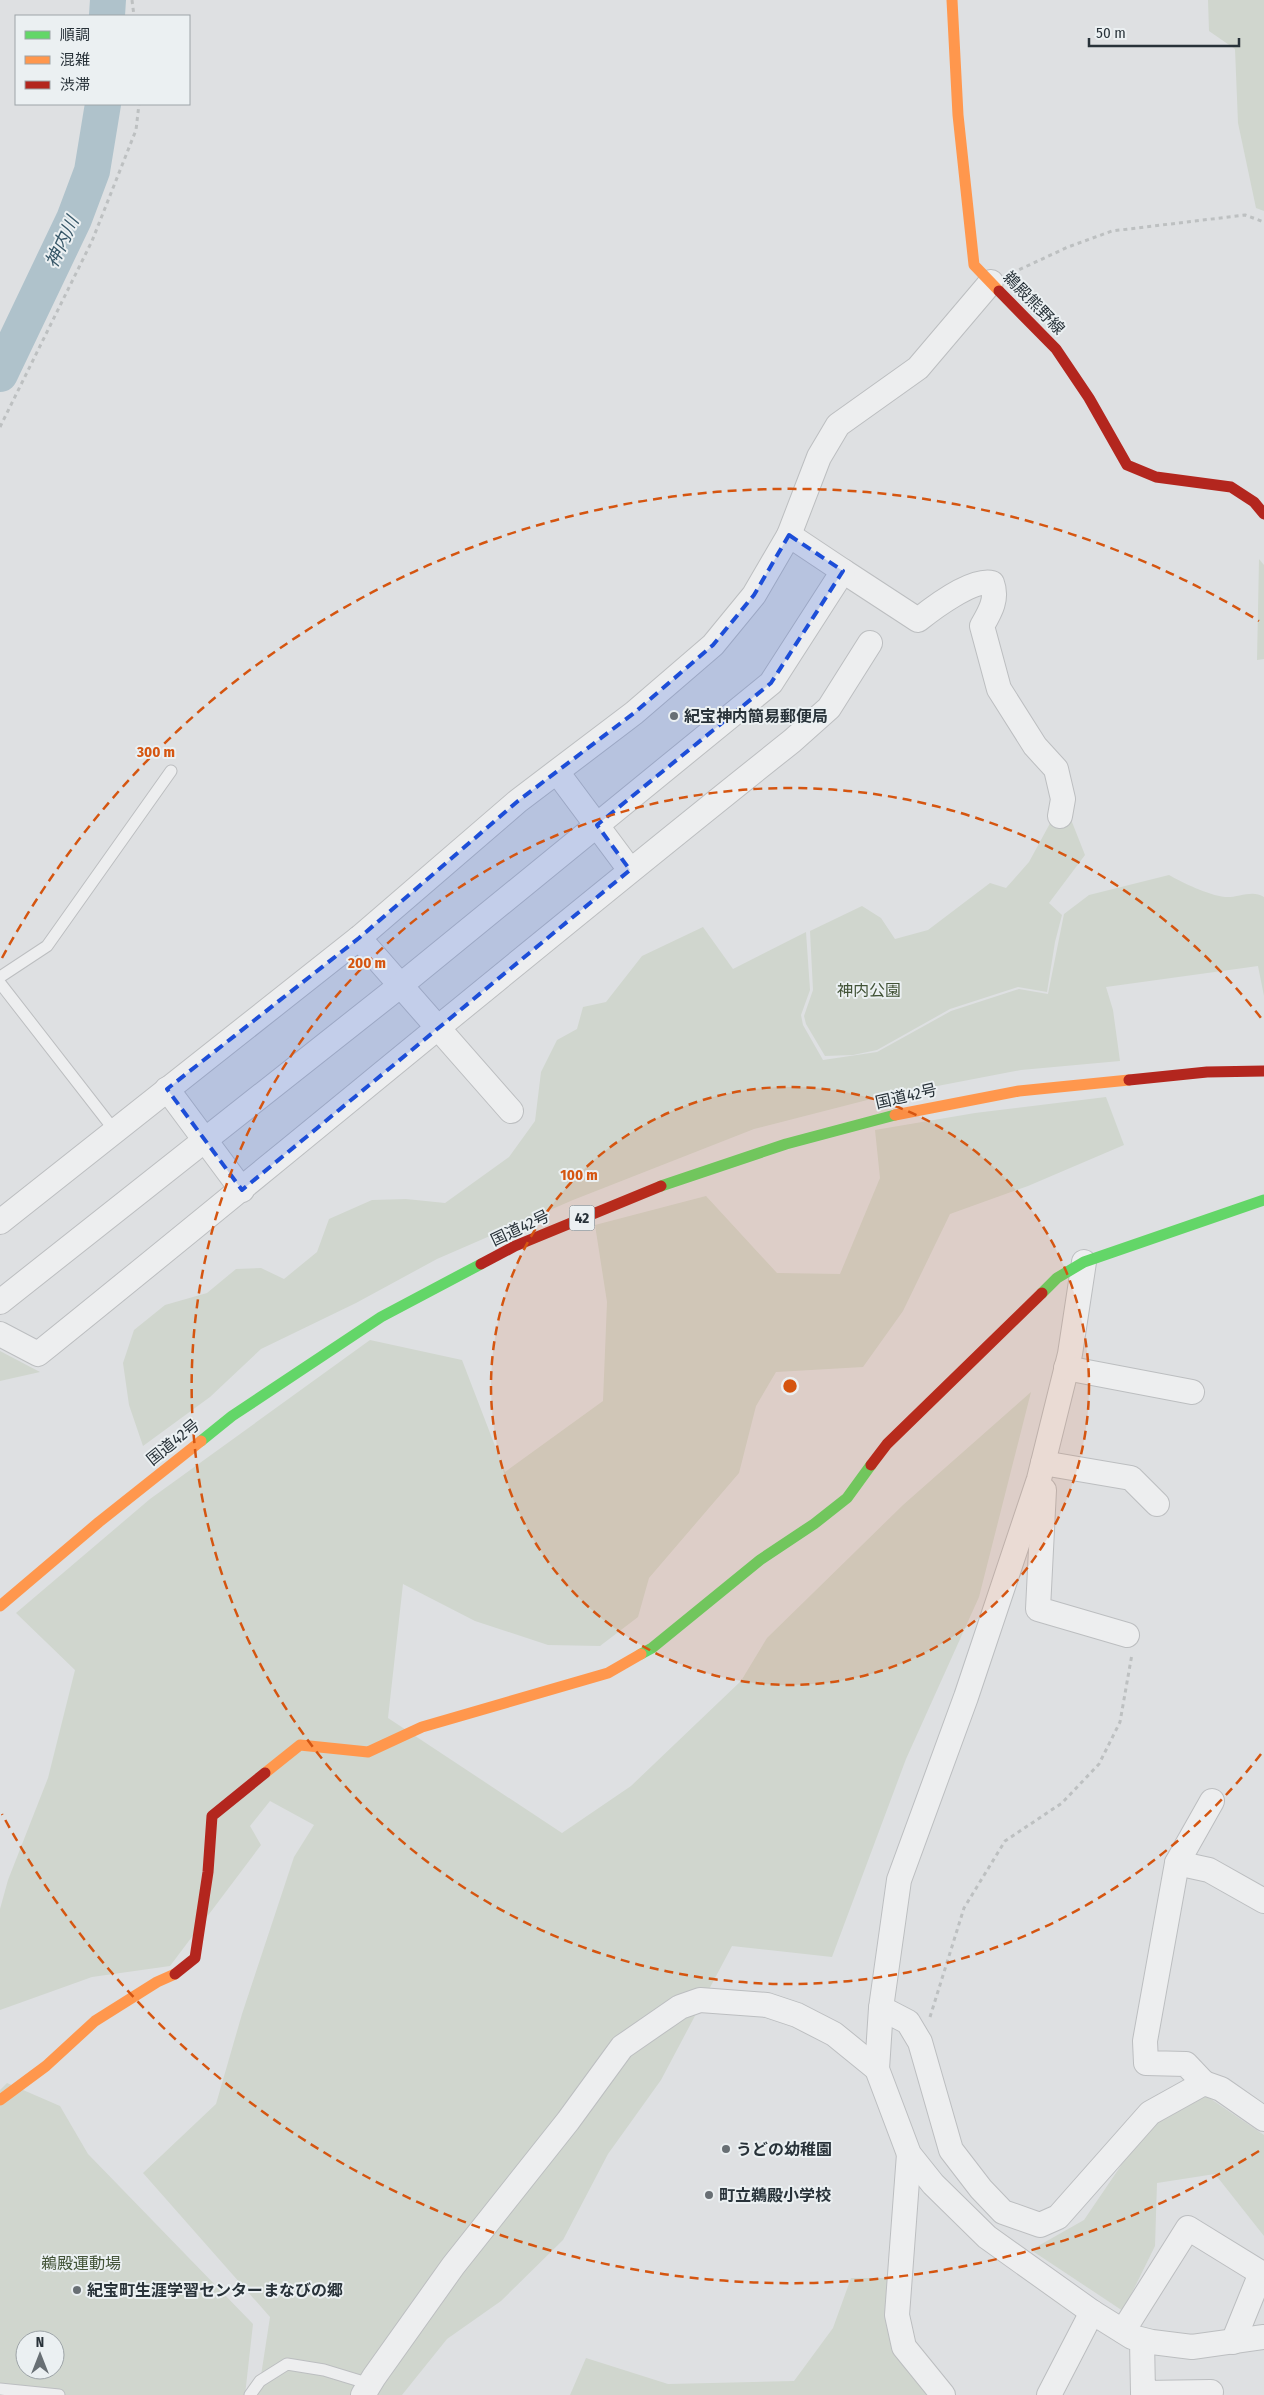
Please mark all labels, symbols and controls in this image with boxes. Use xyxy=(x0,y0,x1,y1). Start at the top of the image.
legend xyxy=(15,15,190,105)
scale bar xyxy=(1089,15,1239,47)
text: 50 m xyxy=(1096,24,1126,42)
text: 順調 xyxy=(60,26,90,44)
text: 混雑 xyxy=(60,51,90,69)
text: 渋滞 xyxy=(60,76,90,94)
water label: 神内川 xyxy=(41,211,84,271)
street label: 鵜殿熊野線 xyxy=(999,268,1069,338)
place label: 紀宝神内簡易郵便局 xyxy=(684,707,828,726)
marker: 紀宝神内簡易郵便局 xyxy=(668,710,680,722)
text: 300 m xyxy=(136,743,175,761)
text: 200 m xyxy=(347,954,386,972)
park label: 神内公園 xyxy=(837,981,901,1000)
street label: 国道42号 xyxy=(873,1080,939,1112)
text: 100 m xyxy=(560,1166,598,1184)
street label: 国道42号 xyxy=(488,1206,552,1250)
road number: 42 xyxy=(570,1206,594,1230)
centre of rings xyxy=(781,1377,799,1395)
street label: 国道42号 xyxy=(143,1415,203,1469)
place label: うどの幼稚園 xyxy=(736,2140,832,2159)
marker: うどの幼稚園 xyxy=(720,2143,732,2155)
place label: 町立鵜殿小学校 xyxy=(719,2186,831,2205)
marker: 町立鵜殿小学校 xyxy=(703,2189,715,2201)
park label: 鵜殿運動場 xyxy=(41,2254,121,2273)
place label: 紀宝町生涯学習センターまなびの郷 xyxy=(87,2281,343,2300)
marker: 紀宝町生涯学習センターまなびの郷 xyxy=(71,2284,83,2296)
north arrow xyxy=(15,2330,65,2380)
text: N xyxy=(36,2334,44,2351)

